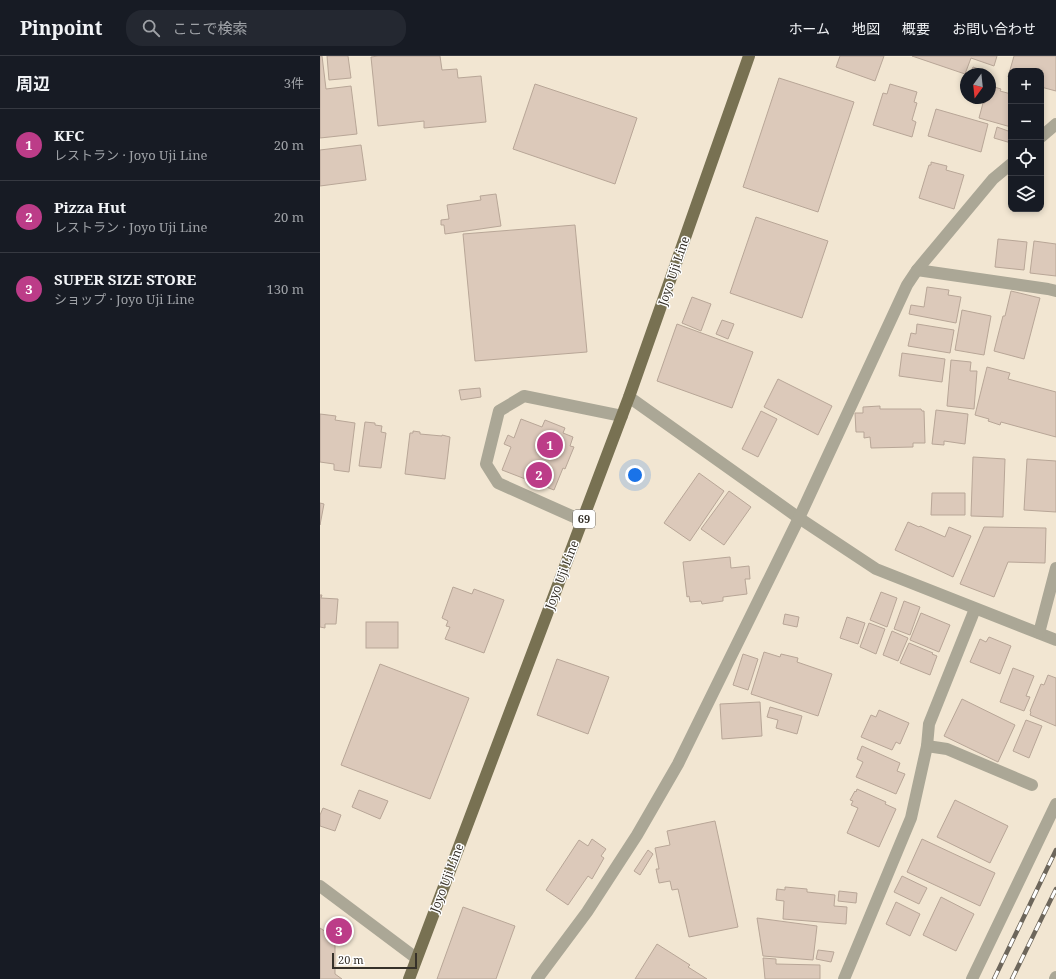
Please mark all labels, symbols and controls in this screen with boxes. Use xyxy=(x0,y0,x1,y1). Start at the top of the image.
search box xyxy=(126,10,406,46)
text: Pinpoint xyxy=(20,15,102,41)
icon: search xyxy=(140,17,162,39)
text: ここで検索 xyxy=(172,18,247,38)
text: ホーム xyxy=(788,19,830,38)
text: 地図 xyxy=(852,19,880,38)
text: 概要 xyxy=(902,19,930,38)
text: お問い合わせ xyxy=(952,19,1036,38)
north arrow xyxy=(960,68,996,104)
map controls xyxy=(1008,68,1044,212)
button: + xyxy=(1008,68,1044,104)
text: 周辺 xyxy=(16,72,50,95)
text: 3件 xyxy=(284,74,304,92)
button: − xyxy=(1008,104,1044,140)
text: KFC xyxy=(54,125,84,145)
text: 1 xyxy=(25,136,33,154)
text: 20 m xyxy=(274,136,304,154)
button: locate xyxy=(1008,140,1044,176)
text: レストラン · Joyo Uji Line xyxy=(54,146,207,164)
button: layers xyxy=(1008,176,1044,212)
text: Pizza Hut xyxy=(54,197,126,217)
text: 2 xyxy=(25,208,33,226)
text: 20 m xyxy=(274,208,304,226)
text: レストラン · Joyo Uji Line xyxy=(54,218,207,236)
street label: Joyo Uji Line xyxy=(653,234,693,309)
text: SUPER SIZE STORE xyxy=(54,269,196,289)
text: 3 xyxy=(25,280,33,298)
text: 130 m xyxy=(267,280,304,298)
text: ショップ · Joyo Uji Line xyxy=(54,290,194,308)
pin: 1 xyxy=(537,430,563,460)
pin: 2 xyxy=(526,460,552,490)
your location xyxy=(625,465,645,485)
road number: 69 xyxy=(573,510,595,528)
street label: Joyo Uji Line xyxy=(540,538,582,613)
street label: Joyo Uji Line xyxy=(425,841,467,916)
pin: 3 xyxy=(326,916,352,946)
scale bar xyxy=(332,951,417,970)
text: 20 m xyxy=(338,952,364,967)

